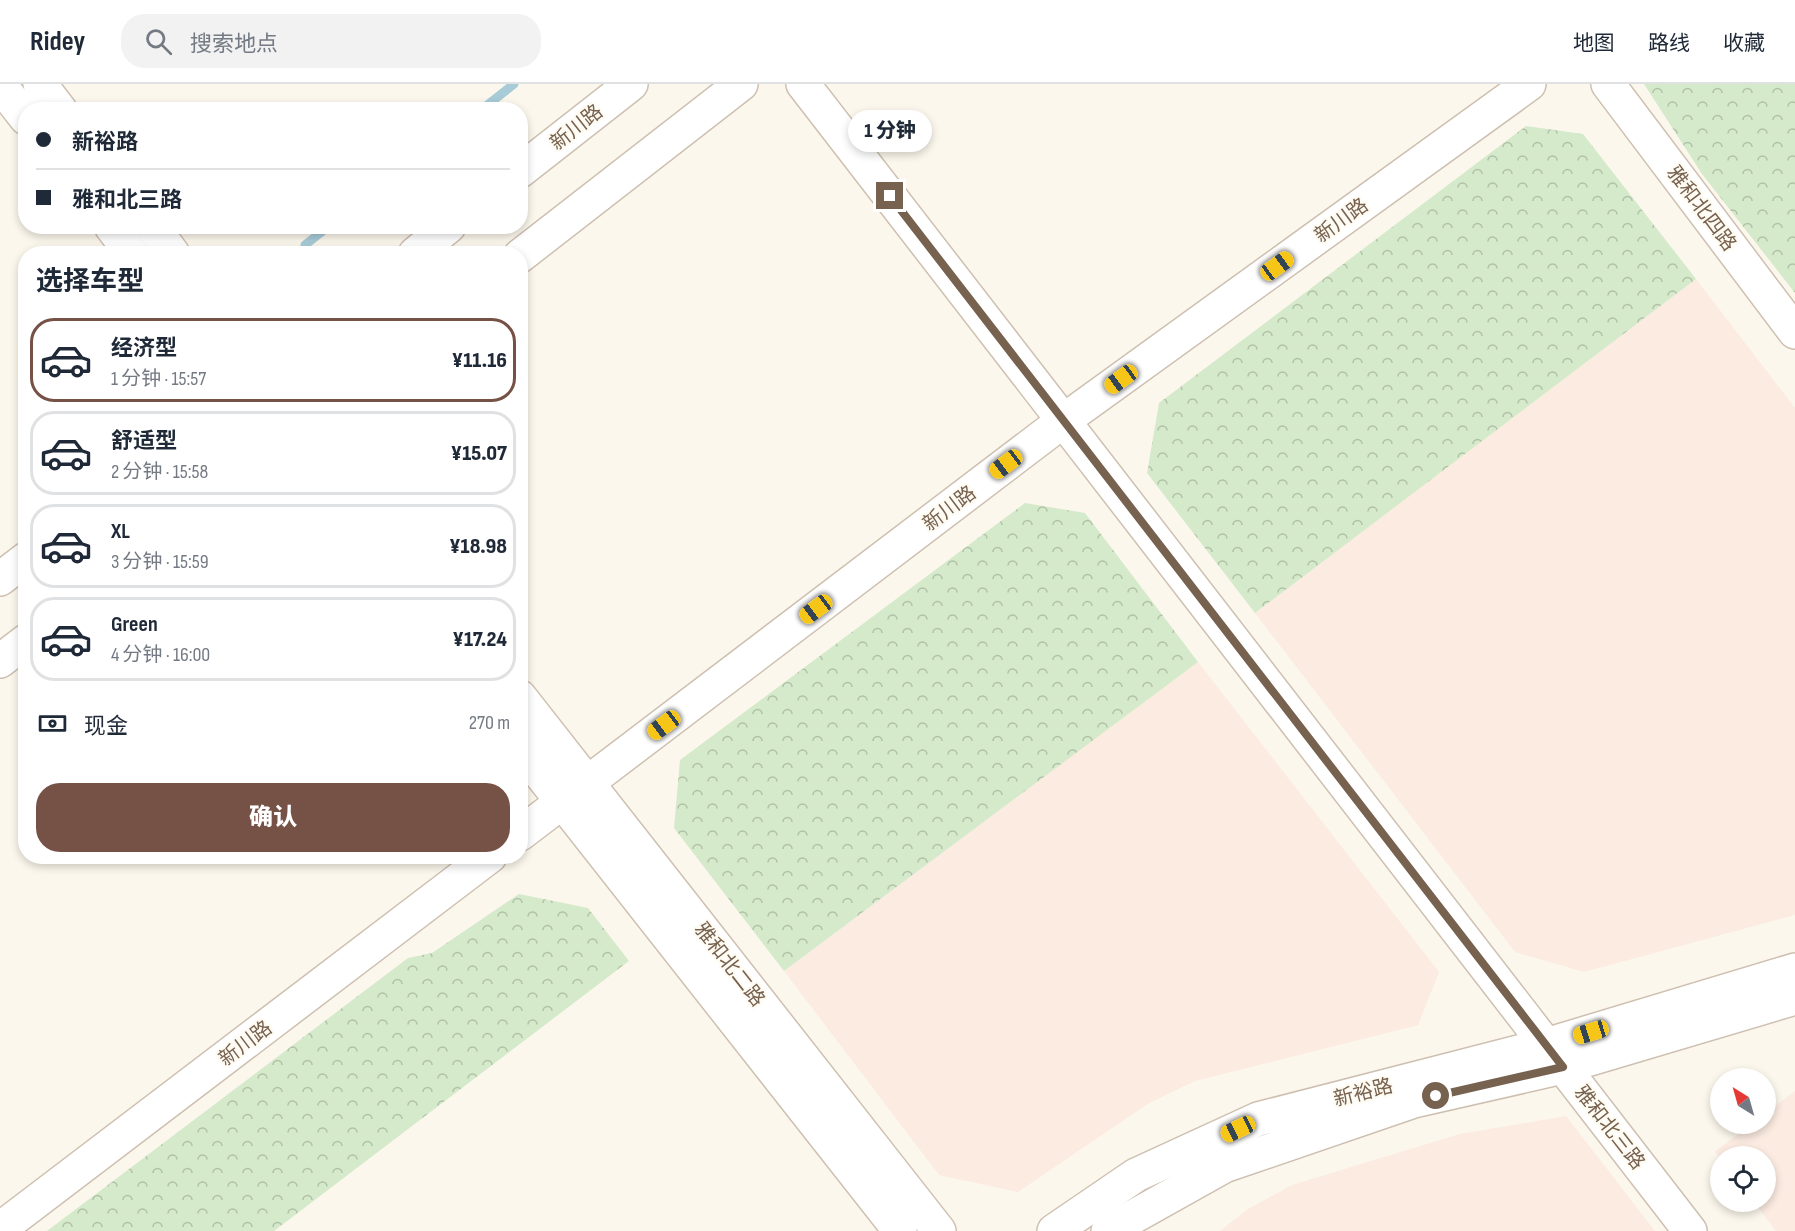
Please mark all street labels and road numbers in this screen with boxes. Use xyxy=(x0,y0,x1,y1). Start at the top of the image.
street label: 新川路 xyxy=(546,100,608,156)
street label: 雅和北四路 xyxy=(1662,161,1741,256)
street label: 新川路 xyxy=(1310,193,1373,248)
street label: 新川路 xyxy=(918,481,981,536)
street label: 雅和北二路 xyxy=(689,918,769,1011)
street label: 新川路 xyxy=(214,1016,277,1071)
street label: 新裕路 xyxy=(1331,1074,1395,1112)
street label: 雅和北三路 xyxy=(1569,1081,1649,1174)

